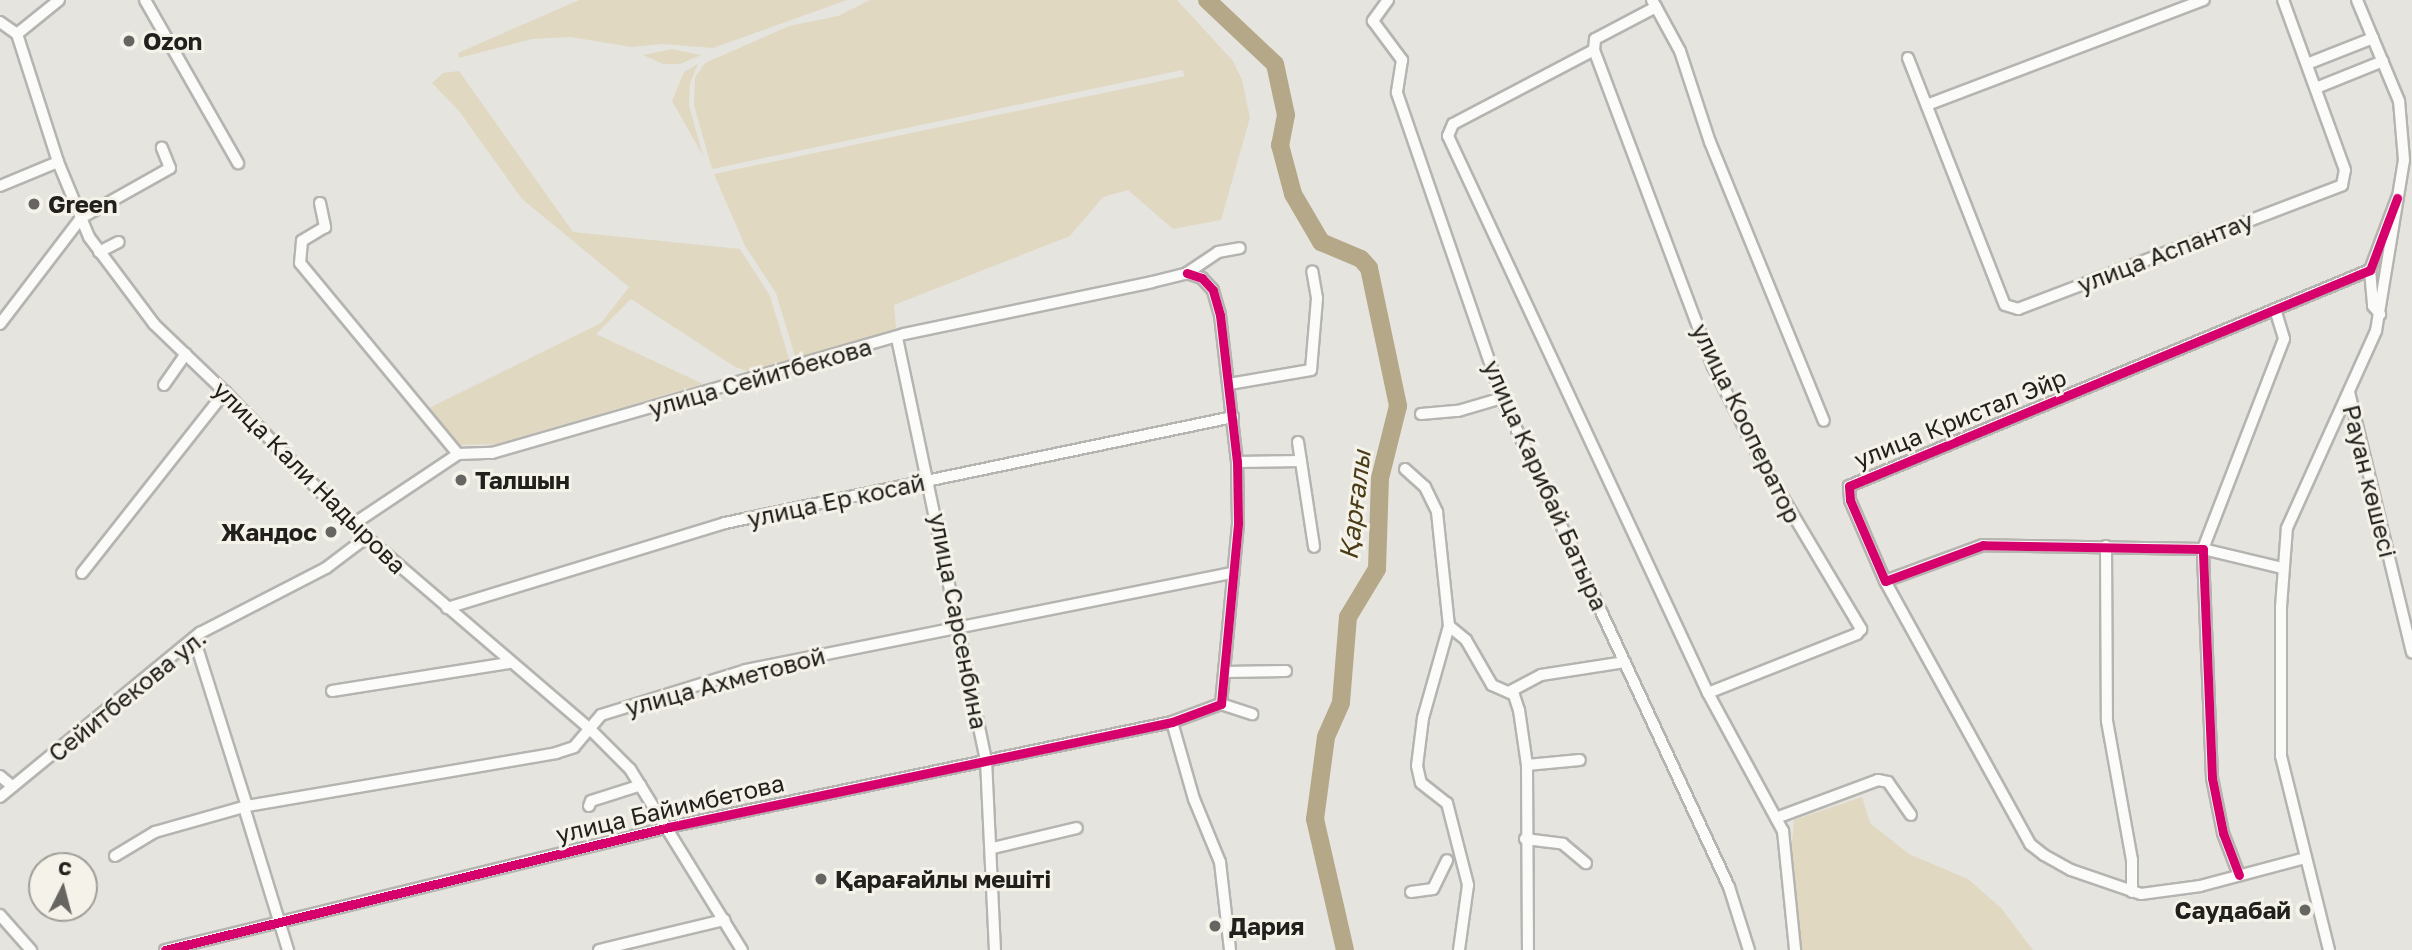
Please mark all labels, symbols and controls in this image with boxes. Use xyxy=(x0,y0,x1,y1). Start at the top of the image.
place label: Ozon xyxy=(143,27,202,55)
marker: Ozon xyxy=(121,33,137,49)
place label: Green xyxy=(48,190,117,218)
marker: Green xyxy=(26,196,42,212)
street label: улица Аспантау xyxy=(2073,205,2257,299)
street label: улица Кооператор xyxy=(1686,318,1808,528)
street label: улица Сейитбекова xyxy=(645,331,875,423)
street label: улица Карибай Батыра xyxy=(1478,355,1614,615)
street label: улица Кристал Эйр xyxy=(1850,362,2070,474)
street label: улица Кали Надырова xyxy=(207,374,413,580)
street label: Рауан көшесі xyxy=(2337,402,2403,560)
water label: Қарғалы xyxy=(1333,448,1377,562)
place label: Талшын xyxy=(475,466,570,494)
street label: улица Ер косай xyxy=(745,467,927,533)
marker: Талшын xyxy=(453,472,469,488)
street label: улица Сарсенбина xyxy=(924,510,994,732)
place label: Жандос xyxy=(221,518,317,546)
marker: Жандос xyxy=(323,524,339,540)
street label: Сейитбекова ул. xyxy=(42,623,212,767)
street label: улица Ахметовой xyxy=(622,640,828,722)
street label: улица Байимбетова xyxy=(553,768,787,848)
north arrow xyxy=(28,852,98,922)
text: С xyxy=(57,855,73,880)
place label: Қарағайлы мешіті xyxy=(835,865,1051,893)
marker: Қарағайлы мешіті xyxy=(813,871,829,887)
place label: Саудабай xyxy=(2174,896,2291,924)
marker: Саудабай xyxy=(2297,902,2313,918)
place label: Дария xyxy=(1229,912,1304,940)
marker: Дария xyxy=(1207,918,1223,934)

